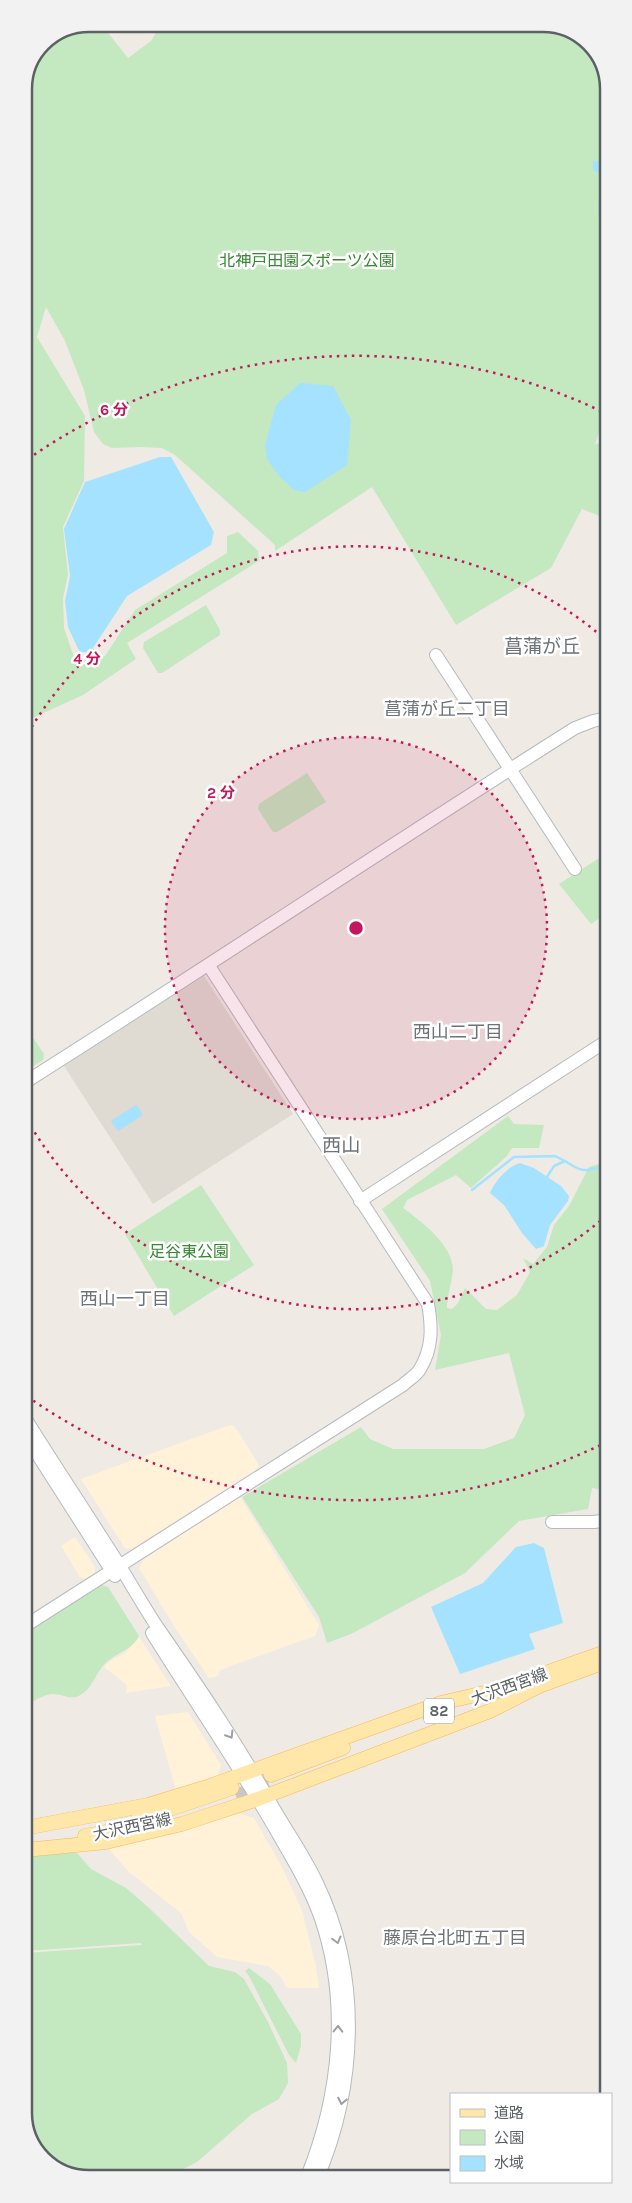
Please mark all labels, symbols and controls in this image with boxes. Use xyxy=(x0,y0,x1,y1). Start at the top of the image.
park label: 北神戸田園スポーツ公園 xyxy=(219,251,395,270)
text: 6 分 xyxy=(100,401,128,419)
district label: 菖蒲が丘 xyxy=(504,636,580,658)
text: 4 分 xyxy=(73,650,101,668)
district label: 菖蒲が丘二丁目 xyxy=(384,698,510,720)
text: 2 分 xyxy=(207,784,235,802)
centre of rings xyxy=(347,919,365,937)
district label: 西山二丁目 xyxy=(413,1021,503,1043)
district label: 西山 xyxy=(322,1135,360,1157)
park label: 足谷東公園 xyxy=(149,1242,229,1261)
district label: 西山一丁目 xyxy=(80,1288,170,1310)
street label: 大沢西宮線 xyxy=(468,1664,550,1709)
road number: 82 xyxy=(424,1698,454,1724)
one-way arrow xyxy=(223,1730,233,1739)
street label: 大沢西宮線 xyxy=(91,1809,173,1844)
district label: 藤原台北町五丁目 xyxy=(383,1927,527,1949)
one-way arrow xyxy=(331,1936,342,1945)
one-way arrow xyxy=(333,2025,343,2033)
legend xyxy=(450,2093,612,2183)
one-way arrow xyxy=(337,2097,348,2106)
text: 道路 xyxy=(494,2104,524,2122)
text: 公園 xyxy=(494,2129,524,2147)
text: 水域 xyxy=(494,2154,524,2172)

